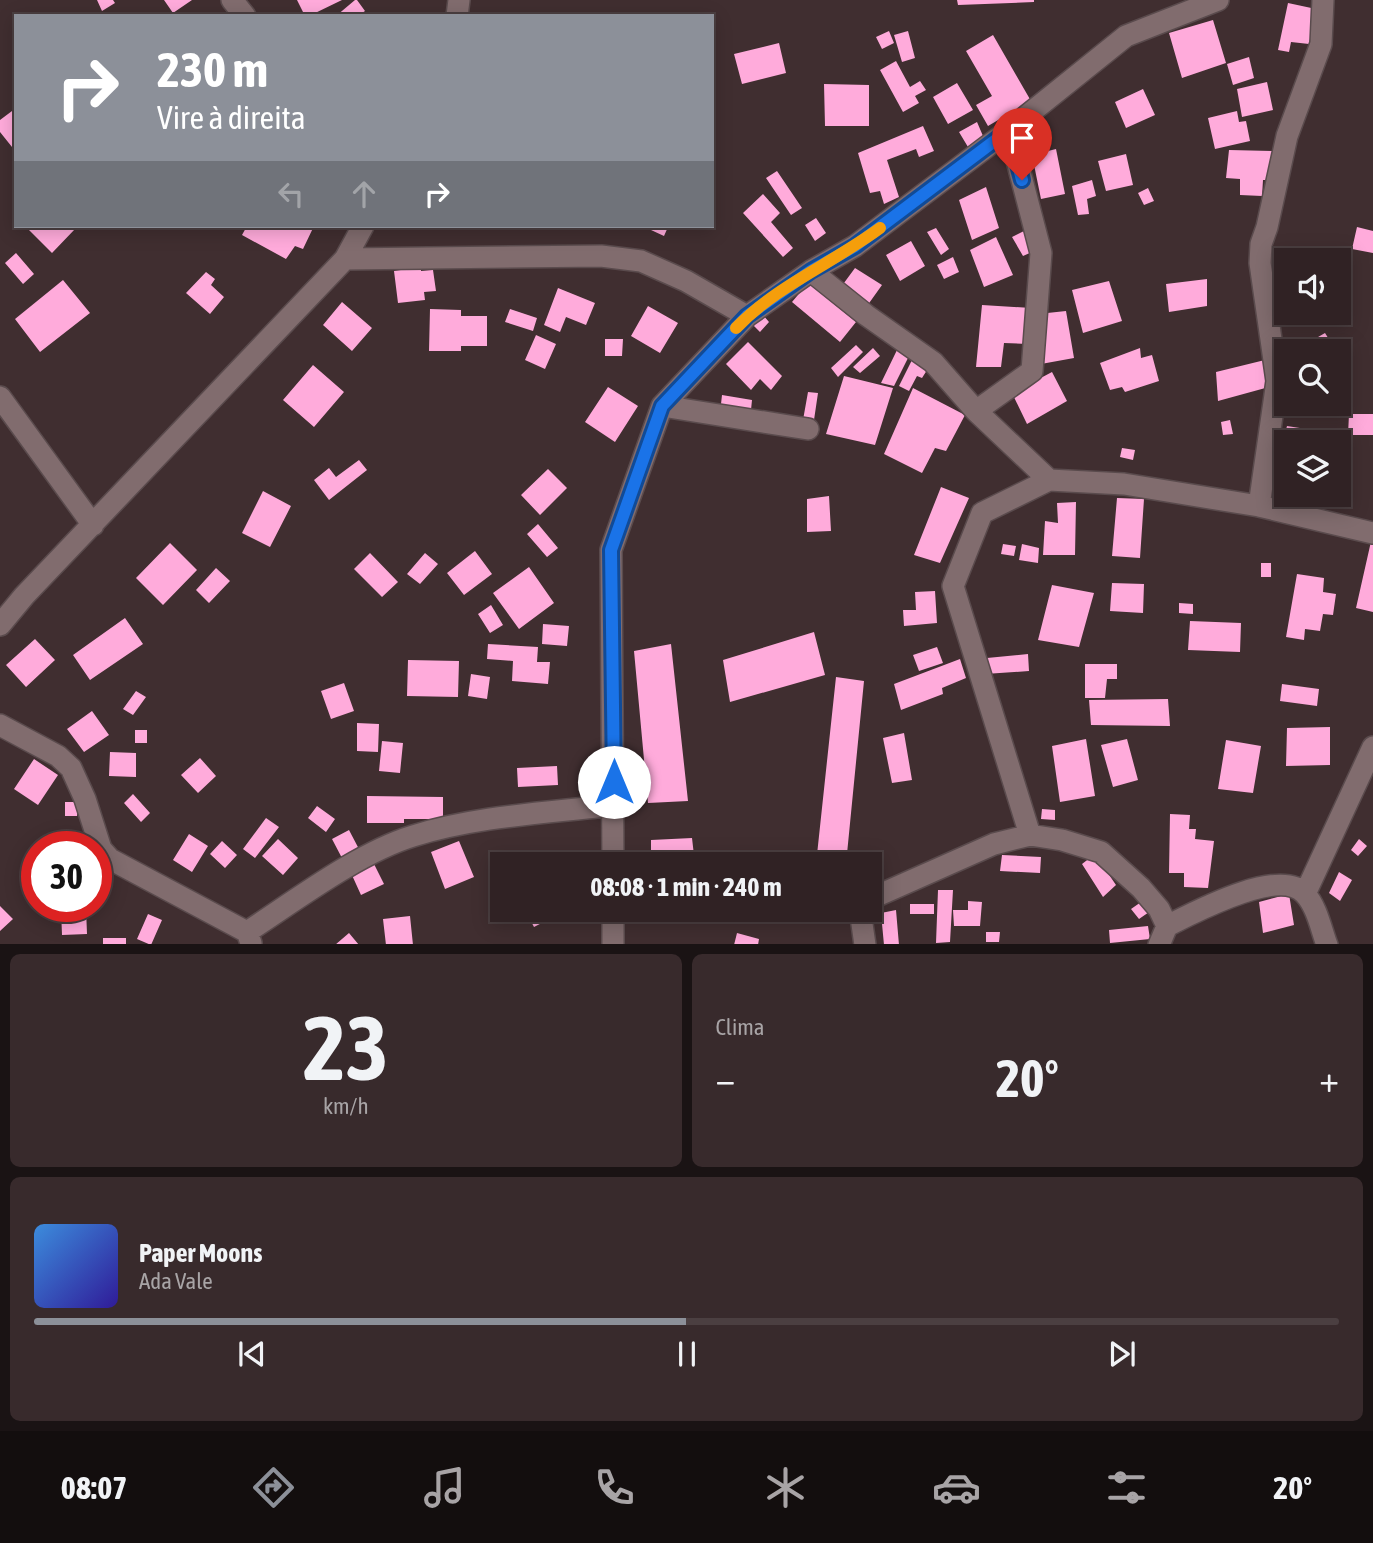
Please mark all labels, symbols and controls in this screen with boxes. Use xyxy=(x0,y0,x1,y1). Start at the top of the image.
text: 230 m xyxy=(157,41,268,97)
icon: right xyxy=(42,42,133,133)
text: Vire à direita xyxy=(157,99,306,136)
pin xyxy=(992,108,1052,180)
icon: arrive xyxy=(1003,119,1041,157)
icon: left xyxy=(272,175,310,213)
icon: ahead xyxy=(345,175,383,213)
icon: right xyxy=(418,175,456,213)
map controls xyxy=(1274,248,1351,507)
button: sound xyxy=(1274,248,1351,325)
button: search xyxy=(1274,339,1351,416)
button: layers xyxy=(1274,430,1351,507)
position arrow xyxy=(577,745,651,819)
speed limit sign: 30 xyxy=(21,831,112,922)
text: 08:08 · 1 min · 240 m xyxy=(590,872,782,902)
text: 23 xyxy=(303,995,389,1099)
text: Clima xyxy=(716,1014,765,1040)
text: 20° xyxy=(996,1048,1059,1108)
text: − xyxy=(716,1057,735,1100)
text: + xyxy=(1319,1057,1339,1100)
text: km/h xyxy=(323,1093,369,1119)
text: Paper Moons xyxy=(139,1238,262,1268)
text: Ada Vale xyxy=(139,1268,213,1294)
icon: previous xyxy=(233,1335,271,1373)
icon: pause xyxy=(668,1335,706,1373)
icon: next xyxy=(1103,1335,1141,1373)
icon: directions xyxy=(249,1463,298,1512)
icon: music xyxy=(420,1463,469,1512)
icon: phone xyxy=(590,1463,639,1512)
icon: climate xyxy=(761,1463,810,1512)
icon: car xyxy=(932,1463,981,1512)
icon: filters xyxy=(1102,1463,1151,1512)
text: 08:07 xyxy=(61,1469,127,1506)
text: 20° xyxy=(1273,1469,1312,1506)

